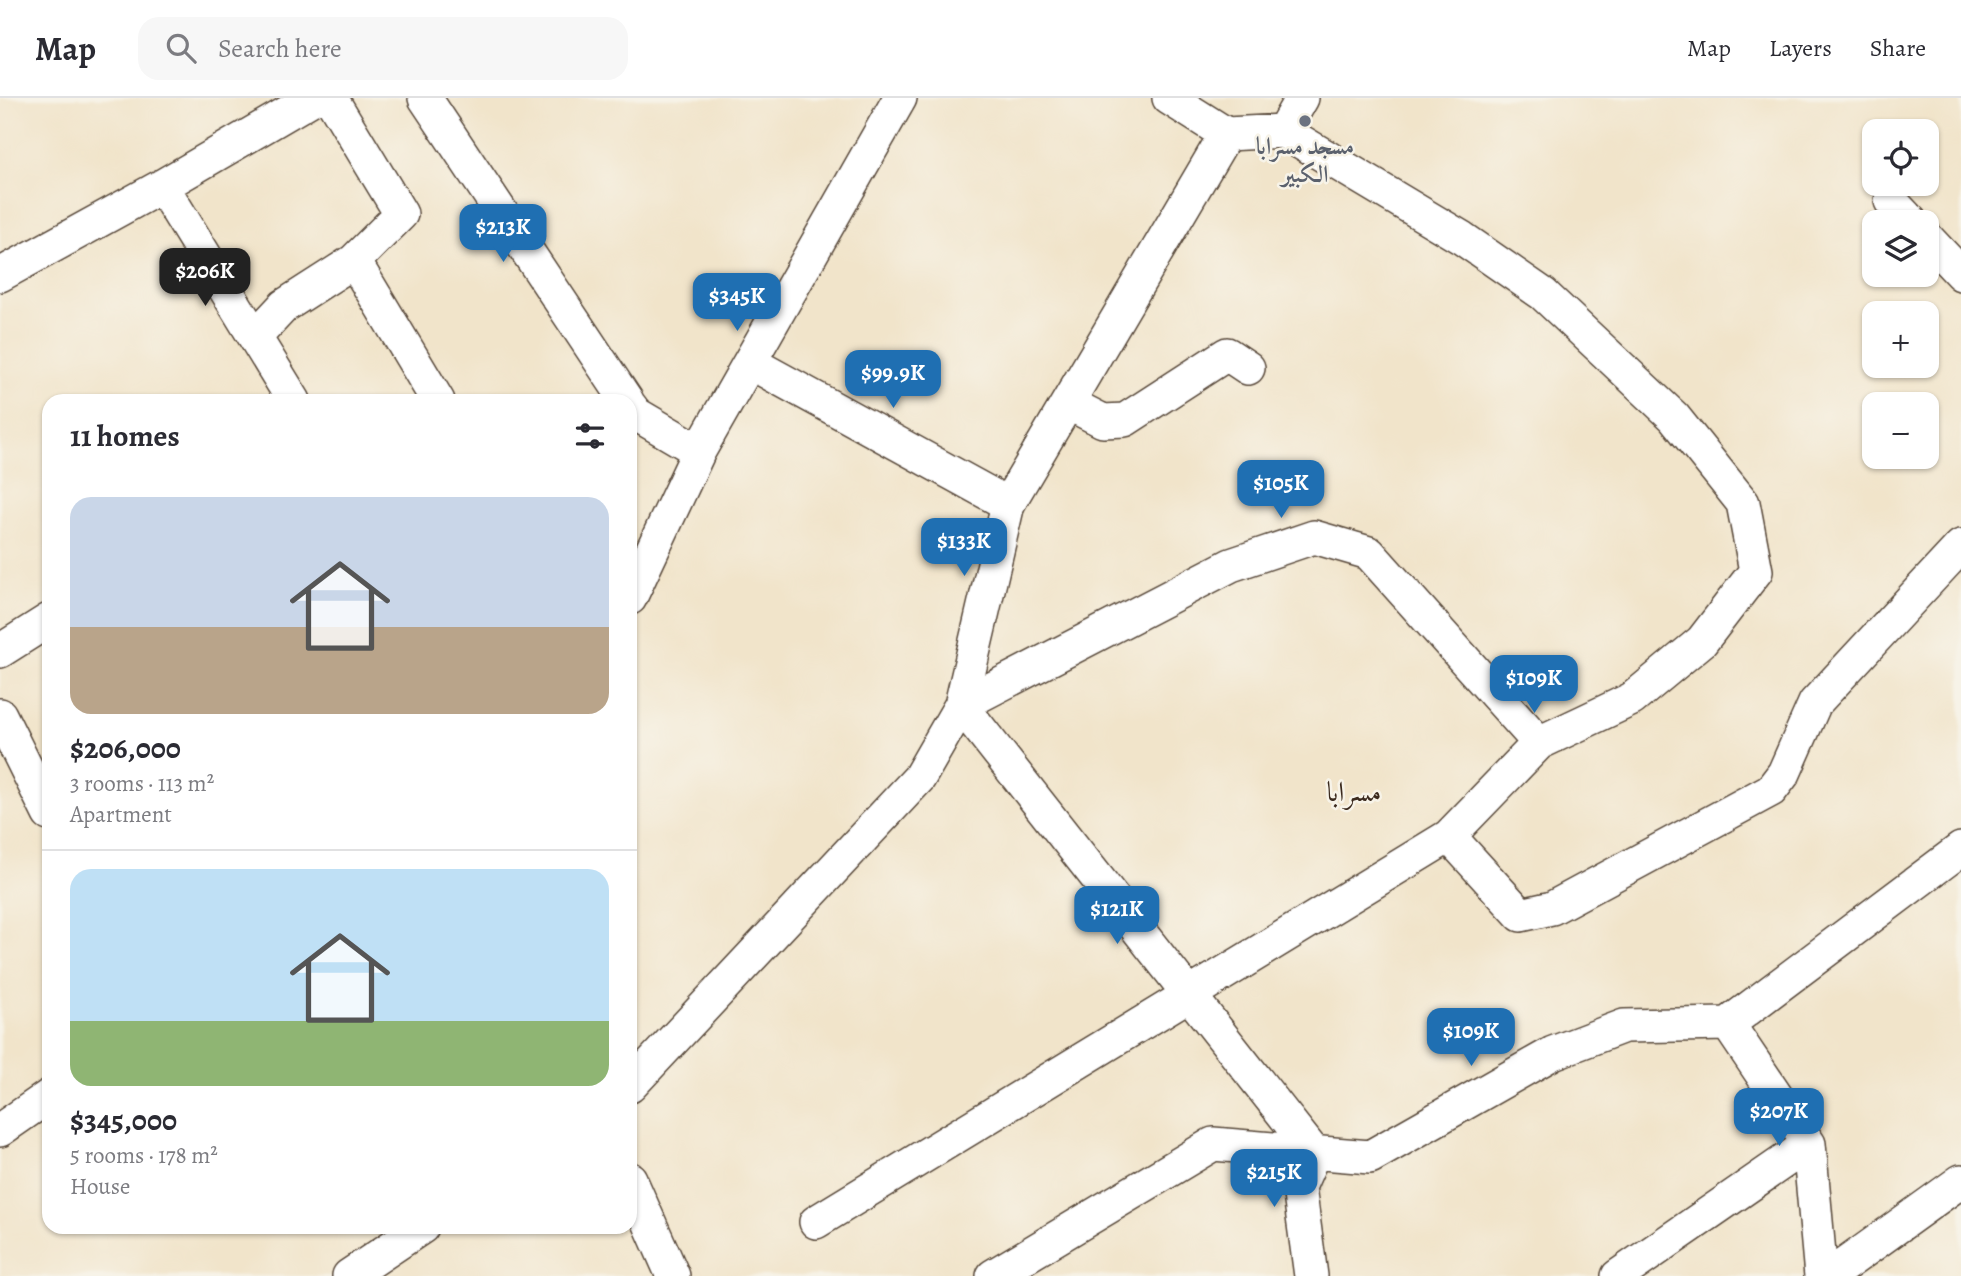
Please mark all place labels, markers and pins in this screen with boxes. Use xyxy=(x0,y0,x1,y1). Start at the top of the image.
marker: مسجد مسرابا الكبير xyxy=(1297,113,1313,129)
place label: مسجد مسرابا الكبير xyxy=(1256,130,1354,190)
pin: $213K xyxy=(454,204,552,264)
pin: $206K xyxy=(156,248,254,308)
pin: $345K xyxy=(688,274,786,333)
pin: $99.9K xyxy=(836,350,950,410)
pin: $105K xyxy=(1232,460,1330,520)
pin: $133K xyxy=(915,518,1013,578)
pin: $109K xyxy=(1485,656,1583,715)
pin: $121K xyxy=(1068,886,1166,946)
pin: $109K xyxy=(1422,1009,1520,1068)
pin: $207K xyxy=(1730,1088,1828,1148)
pin: $215K xyxy=(1225,1150,1323,1209)

